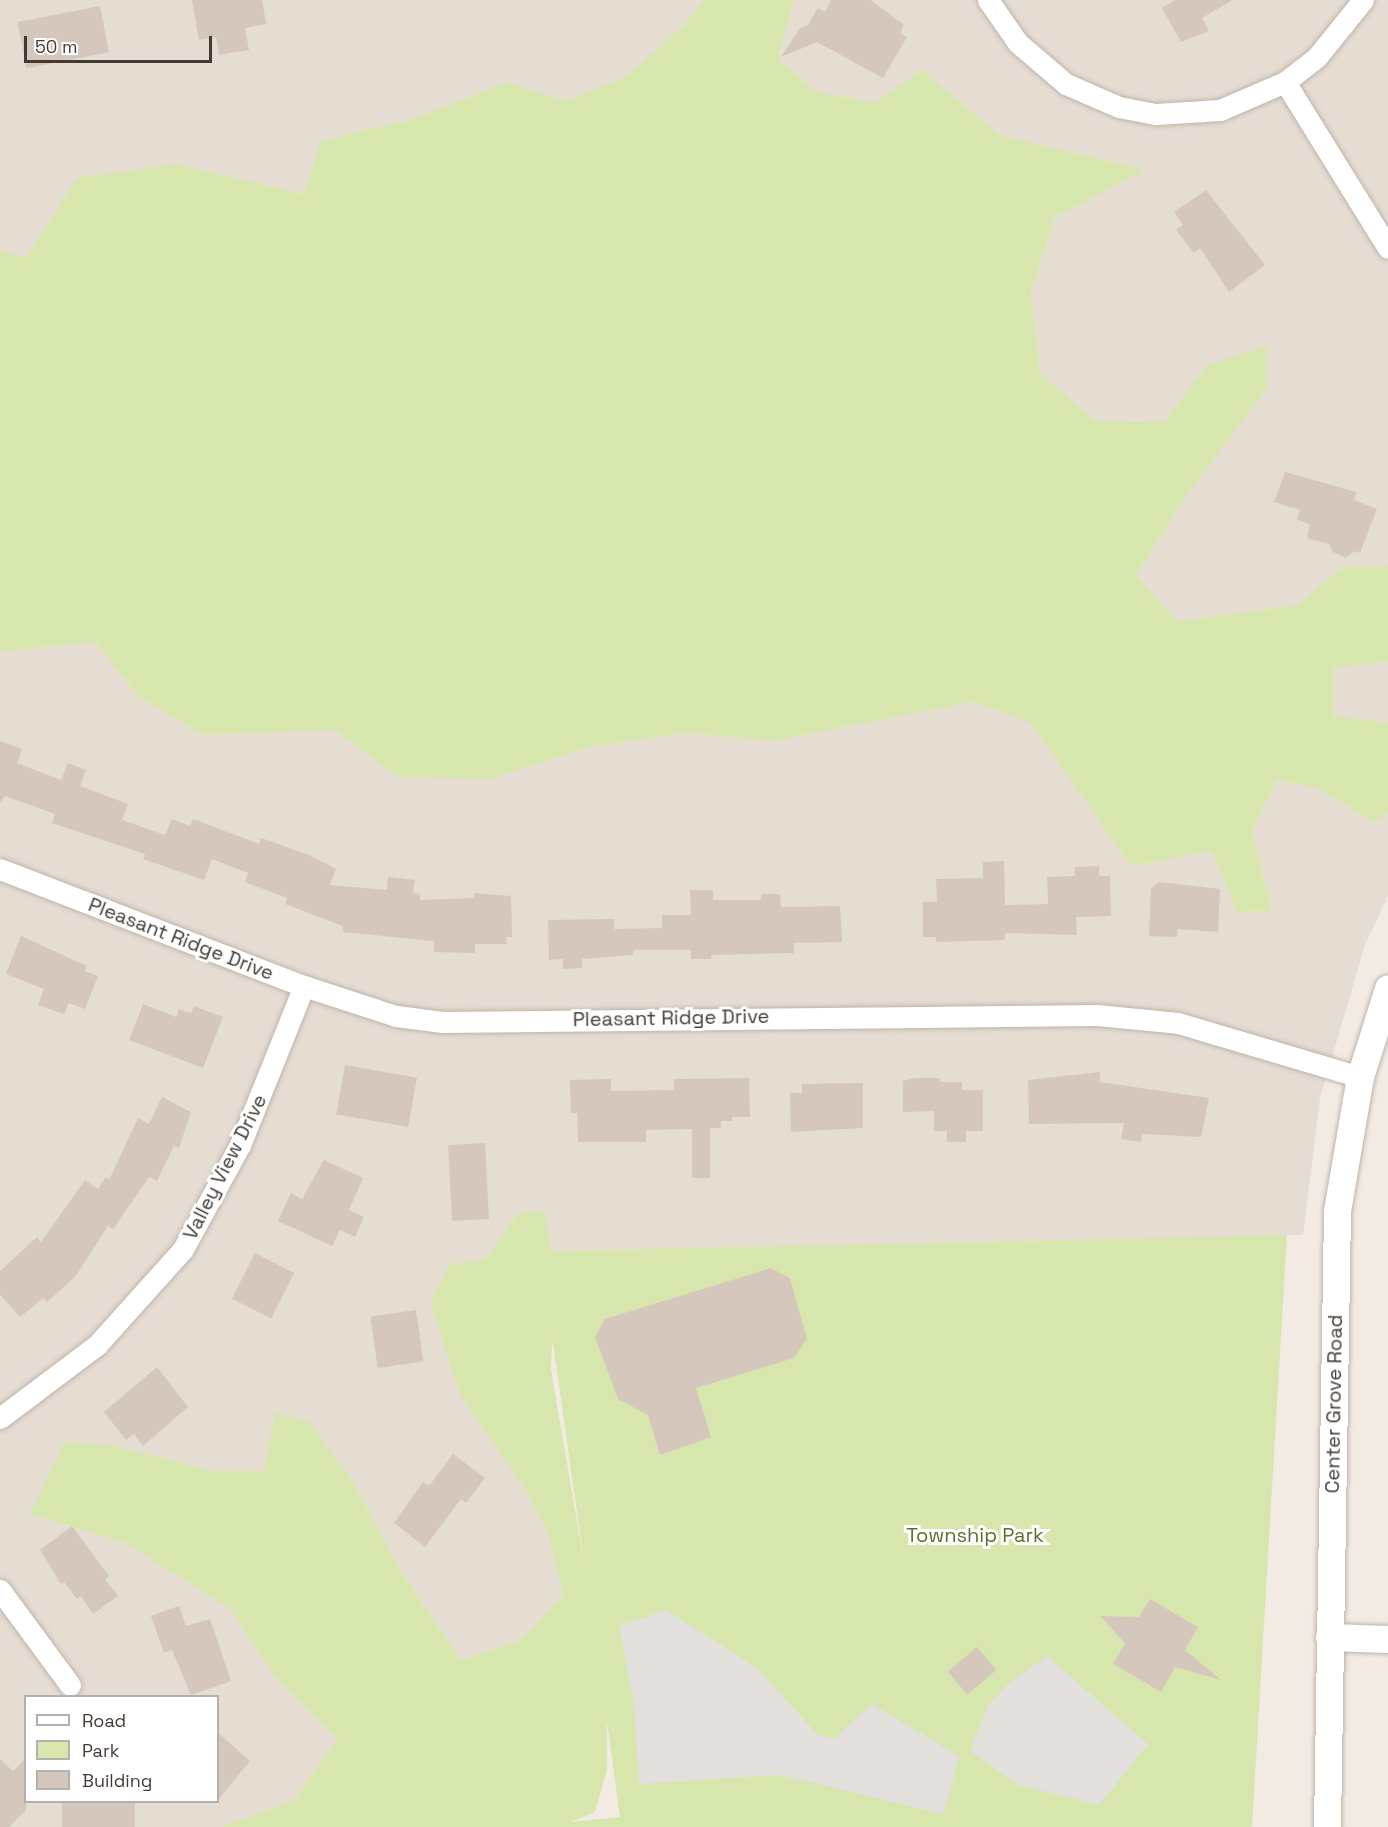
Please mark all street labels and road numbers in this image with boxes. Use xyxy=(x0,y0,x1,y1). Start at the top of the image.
street label: Pleasant Ridge Drive xyxy=(85,893,277,985)
street label: Pleasant Ridge Drive xyxy=(573,1004,769,1032)
street label: Valley View Drive xyxy=(178,1090,272,1244)
street label: Center Grove Road xyxy=(1320,1314,1348,1494)

